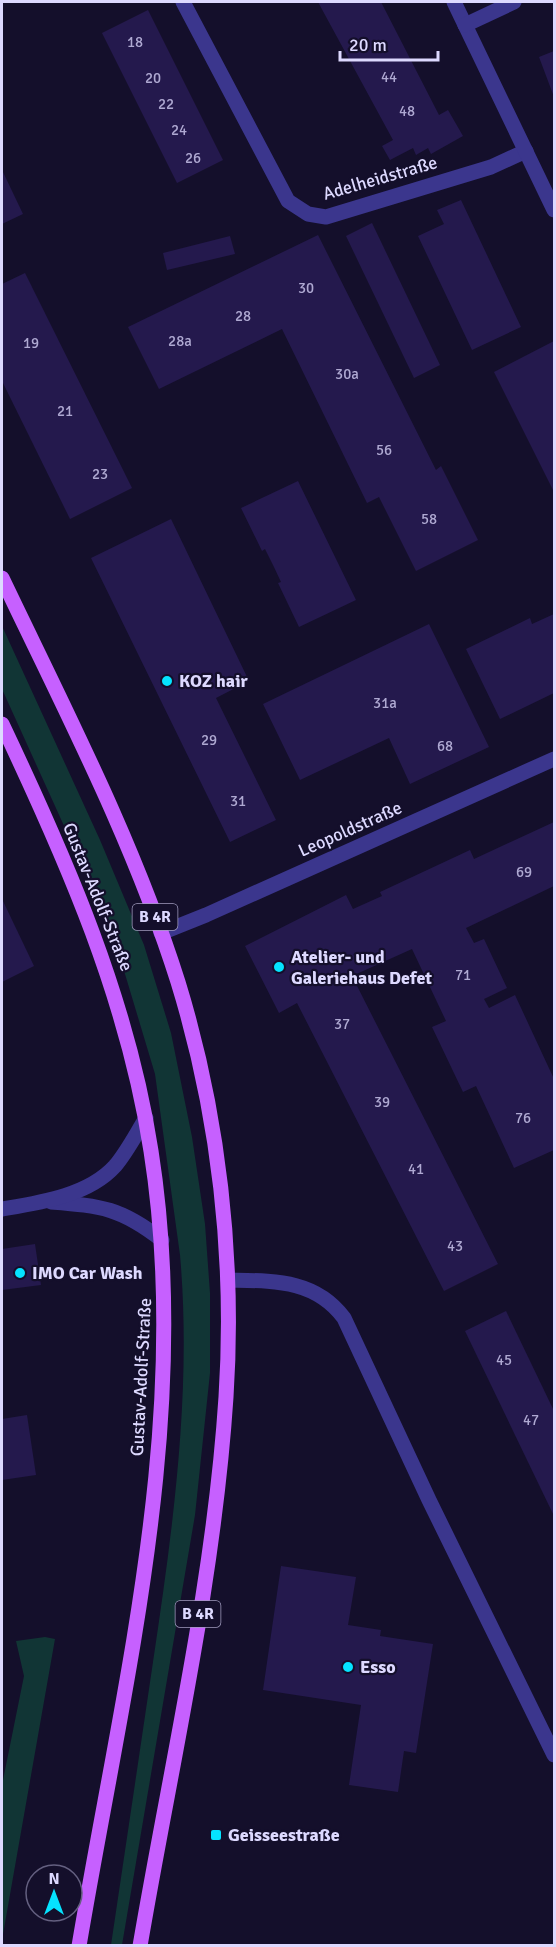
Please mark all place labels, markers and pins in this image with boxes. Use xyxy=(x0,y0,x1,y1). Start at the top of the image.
place label: KOZ hair xyxy=(179,670,249,692)
marker: KOZ hair xyxy=(160,674,174,688)
place label: Atelier- und Galeriehaus Defet xyxy=(291,946,432,989)
marker: Atelier- und Galeriehaus Defet xyxy=(272,960,286,974)
place label: IMO Car Wash xyxy=(32,1262,143,1284)
marker: IMO Car Wash xyxy=(13,1266,27,1280)
place label: Esso xyxy=(360,1656,396,1678)
marker: Esso xyxy=(341,1660,355,1674)
place label: Geisseestraße xyxy=(228,1824,340,1846)
marker: Geisseestraße xyxy=(209,1828,223,1842)

